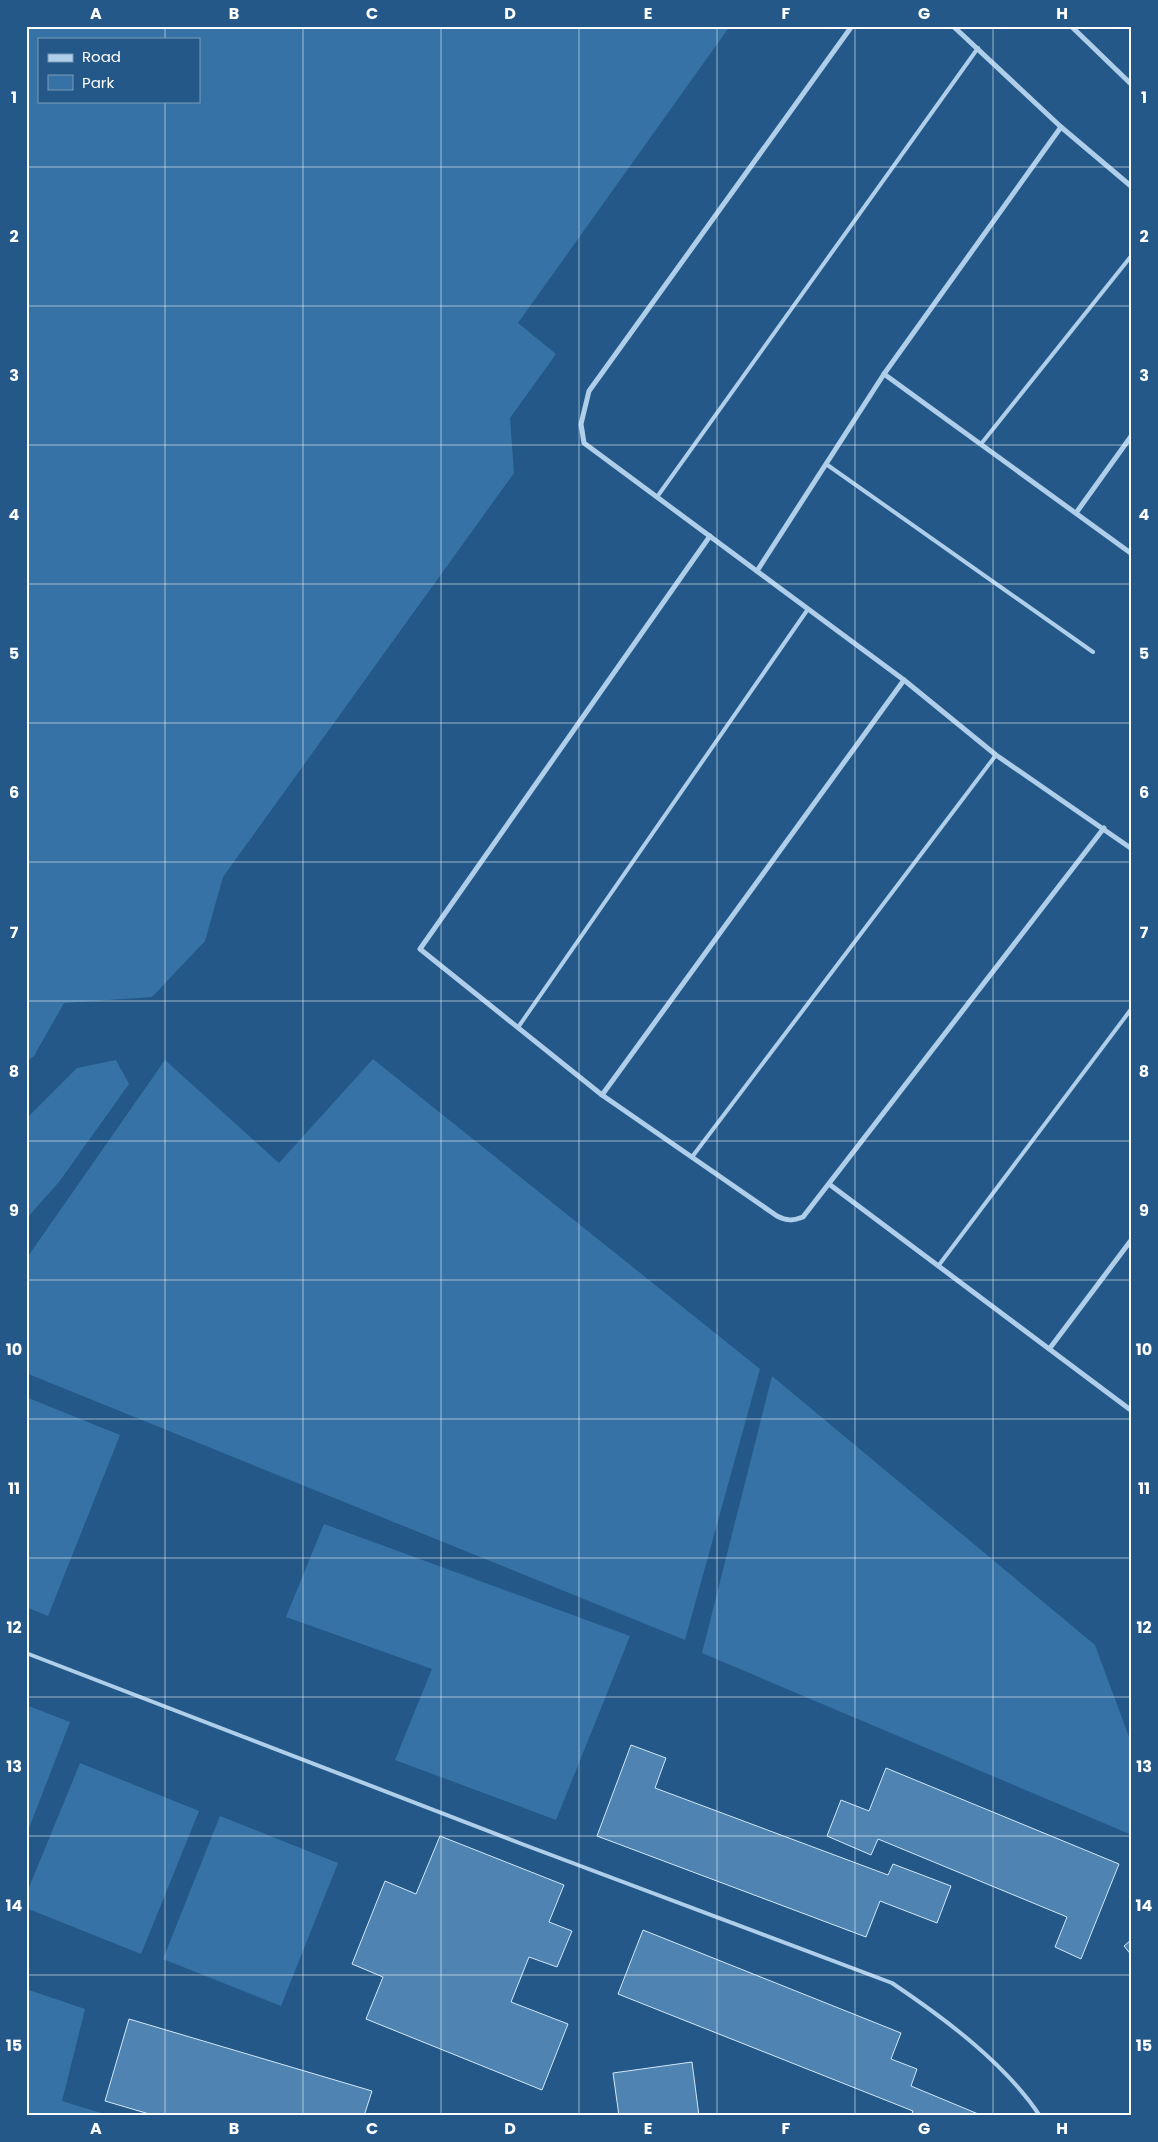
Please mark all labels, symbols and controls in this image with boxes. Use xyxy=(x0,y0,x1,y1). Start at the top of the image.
text: A xyxy=(90,2,102,25)
text: B xyxy=(229,2,239,25)
text: C xyxy=(366,2,378,25)
text: D xyxy=(504,2,516,25)
text: E xyxy=(644,2,652,25)
text: F xyxy=(782,2,791,25)
text: G xyxy=(918,2,930,25)
text: H xyxy=(1056,2,1068,25)
legend xyxy=(38,38,200,102)
text: Road xyxy=(82,46,121,67)
text: Park xyxy=(82,72,114,93)
text: 1 xyxy=(11,86,17,109)
text: 1 xyxy=(1141,86,1147,109)
text: 2 xyxy=(9,225,19,248)
text: 2 xyxy=(1139,225,1149,248)
text: 3 xyxy=(9,364,19,387)
text: 3 xyxy=(1139,364,1149,387)
text: 4 xyxy=(9,503,20,526)
text: 4 xyxy=(1139,503,1150,526)
text: 5 xyxy=(9,642,19,665)
text: 5 xyxy=(1139,642,1149,665)
text: 6 xyxy=(9,781,19,804)
text: 6 xyxy=(1139,781,1149,804)
text: 7 xyxy=(10,921,19,944)
text: 7 xyxy=(1140,921,1149,944)
text: 8 xyxy=(9,1060,19,1083)
text: 8 xyxy=(1139,1060,1149,1083)
text: 9 xyxy=(9,1199,19,1222)
text: 9 xyxy=(1139,1199,1149,1222)
text: 10 xyxy=(6,1338,22,1361)
text: 10 xyxy=(1136,1338,1152,1361)
text: 11 xyxy=(8,1477,20,1500)
text: 11 xyxy=(1138,1477,1150,1500)
text: 12 xyxy=(6,1616,22,1639)
text: 12 xyxy=(1136,1616,1152,1639)
text: 13 xyxy=(6,1755,22,1778)
text: 13 xyxy=(1136,1755,1152,1778)
text: 14 xyxy=(6,1894,23,1917)
text: 14 xyxy=(1136,1894,1153,1917)
text: 15 xyxy=(6,2034,22,2057)
text: 15 xyxy=(1136,2034,1152,2057)
text: A xyxy=(90,2117,102,2140)
text: B xyxy=(229,2117,239,2140)
text: C xyxy=(366,2117,378,2140)
text: D xyxy=(504,2117,516,2140)
text: E xyxy=(644,2117,652,2140)
text: F xyxy=(782,2117,791,2140)
text: G xyxy=(918,2117,930,2140)
text: H xyxy=(1056,2117,1068,2140)

